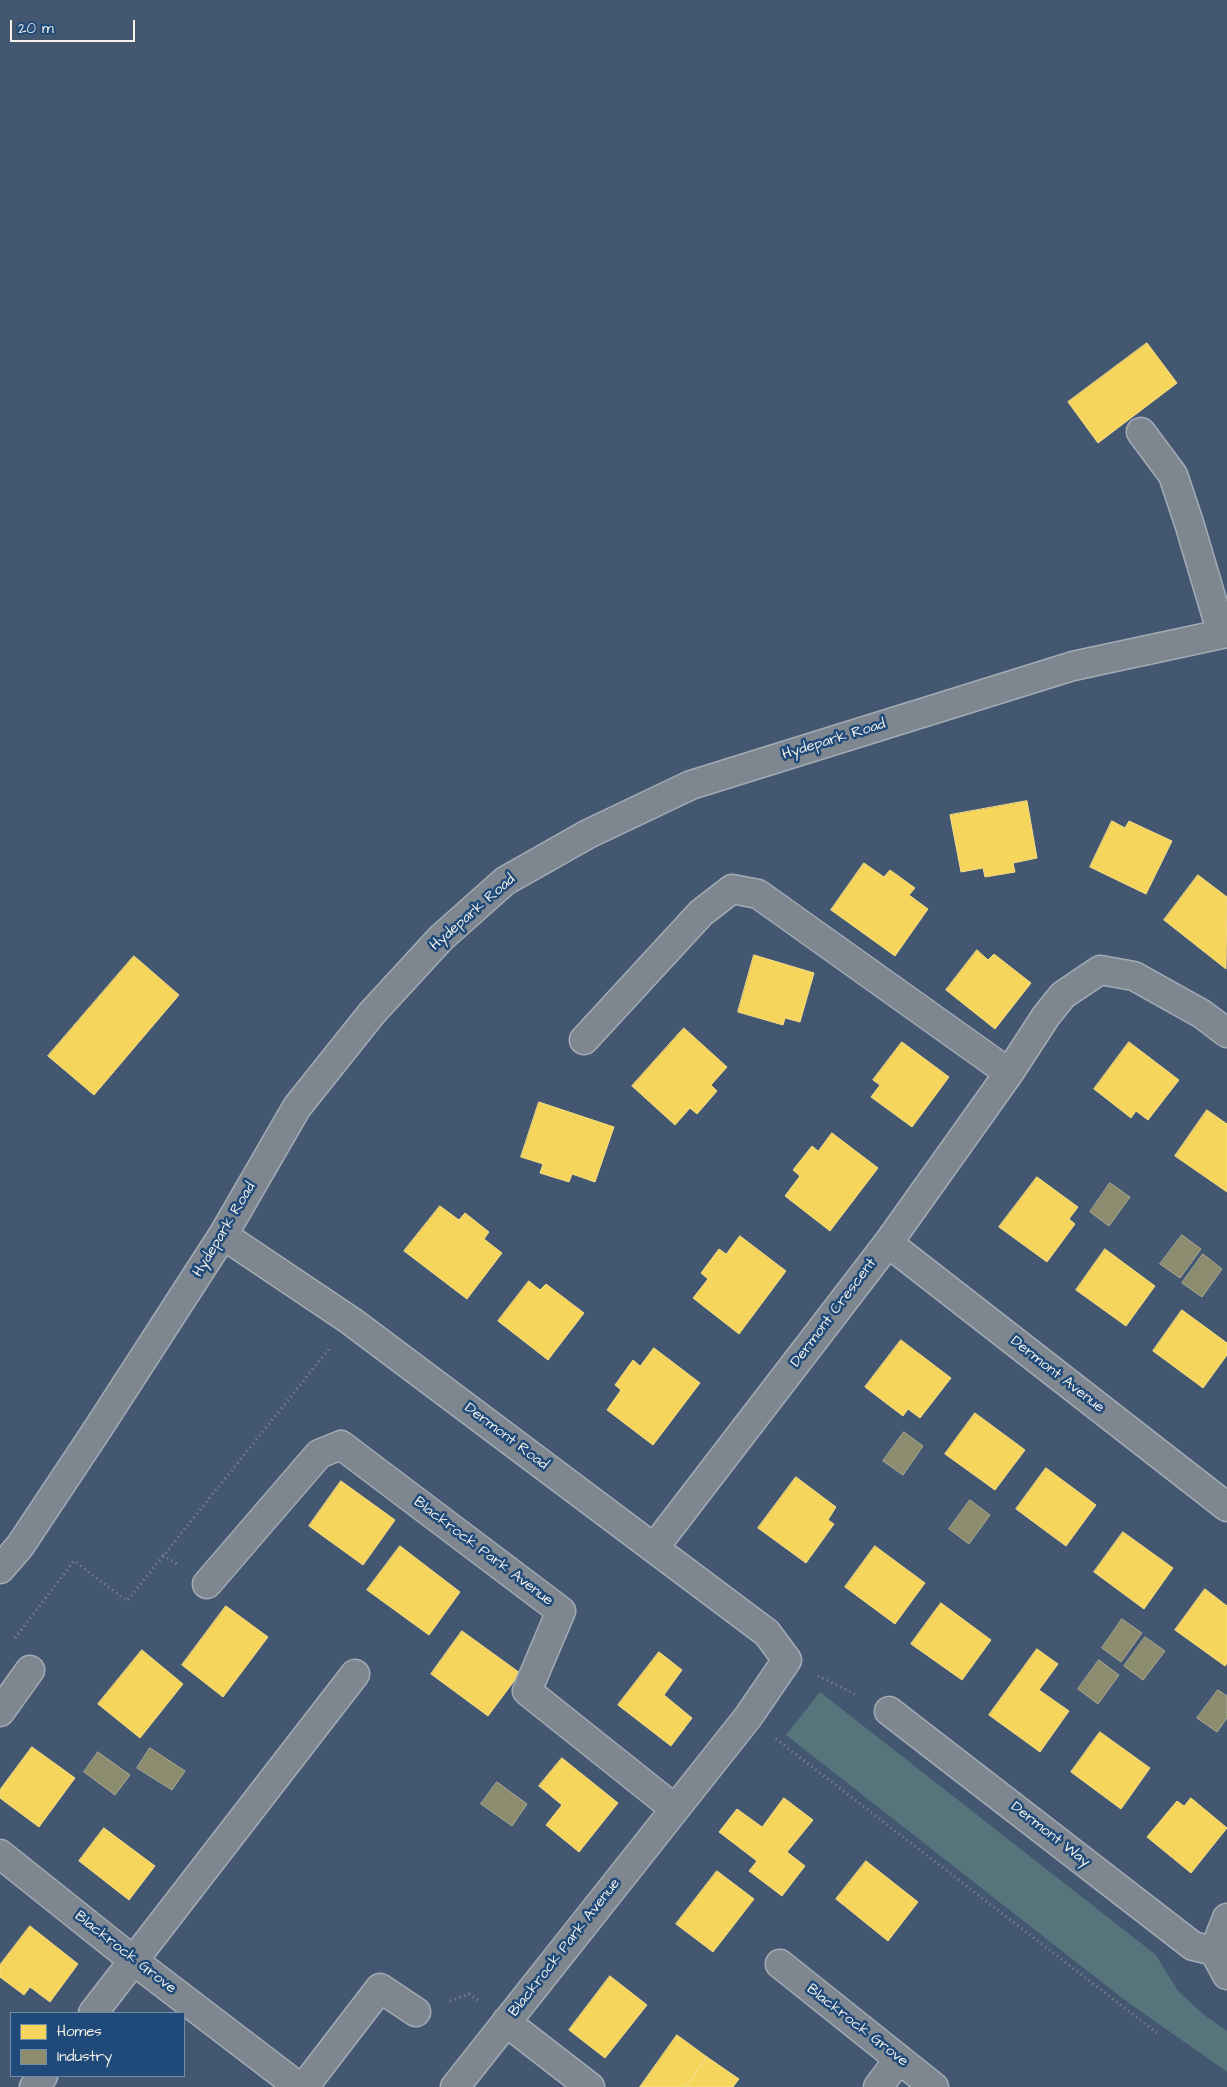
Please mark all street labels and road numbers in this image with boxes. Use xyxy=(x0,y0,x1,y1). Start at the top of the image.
street label: Hydepark Road xyxy=(780,716,888,764)
street label: Hydepark Road xyxy=(427,871,519,955)
street label: Hydepark Road xyxy=(190,1179,260,1281)
street label: Dermont Crescent xyxy=(787,1255,881,1371)
street label: Dermont Avenue xyxy=(1006,1333,1108,1417)
street label: Dermont Road xyxy=(461,1400,551,1474)
street label: Blackrock Park Avenue xyxy=(410,1494,556,1610)
street label: Dermont Way xyxy=(1007,1798,1093,1872)
street label: Blackrock Park Avenue xyxy=(506,1875,624,2021)
street label: Blackrock Grove xyxy=(71,1908,179,1998)
street label: Blackrock Grove xyxy=(803,1981,911,2071)

